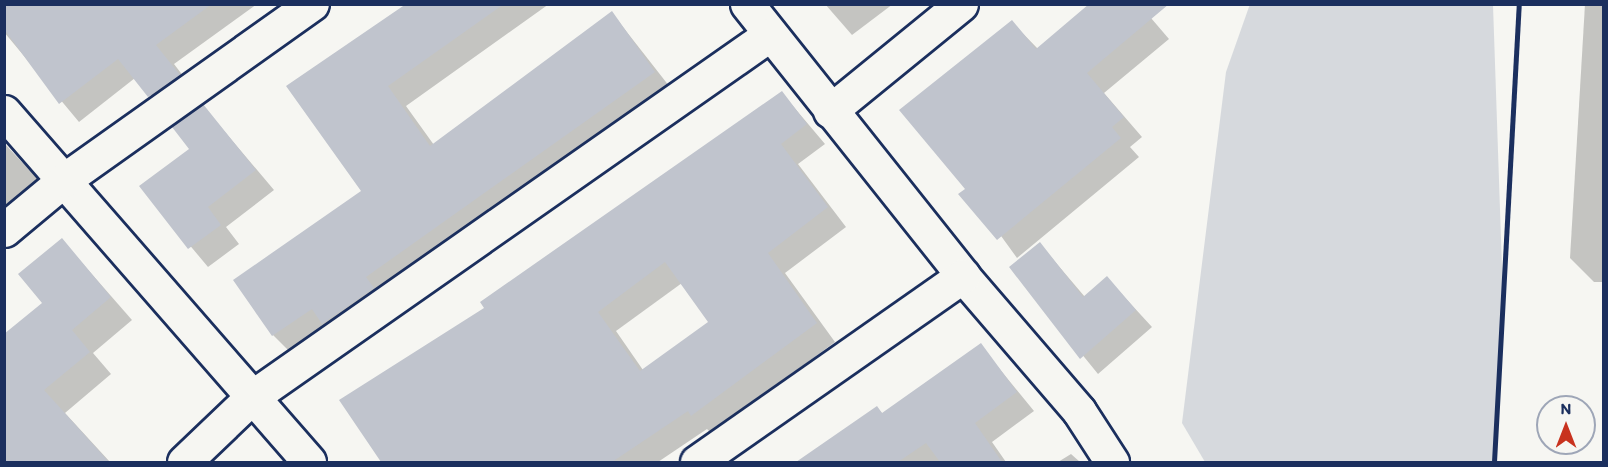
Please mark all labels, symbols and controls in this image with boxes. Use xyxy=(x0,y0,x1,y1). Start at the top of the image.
north arrow xyxy=(1536,395,1596,455)
text: N xyxy=(1561,399,1571,418)

